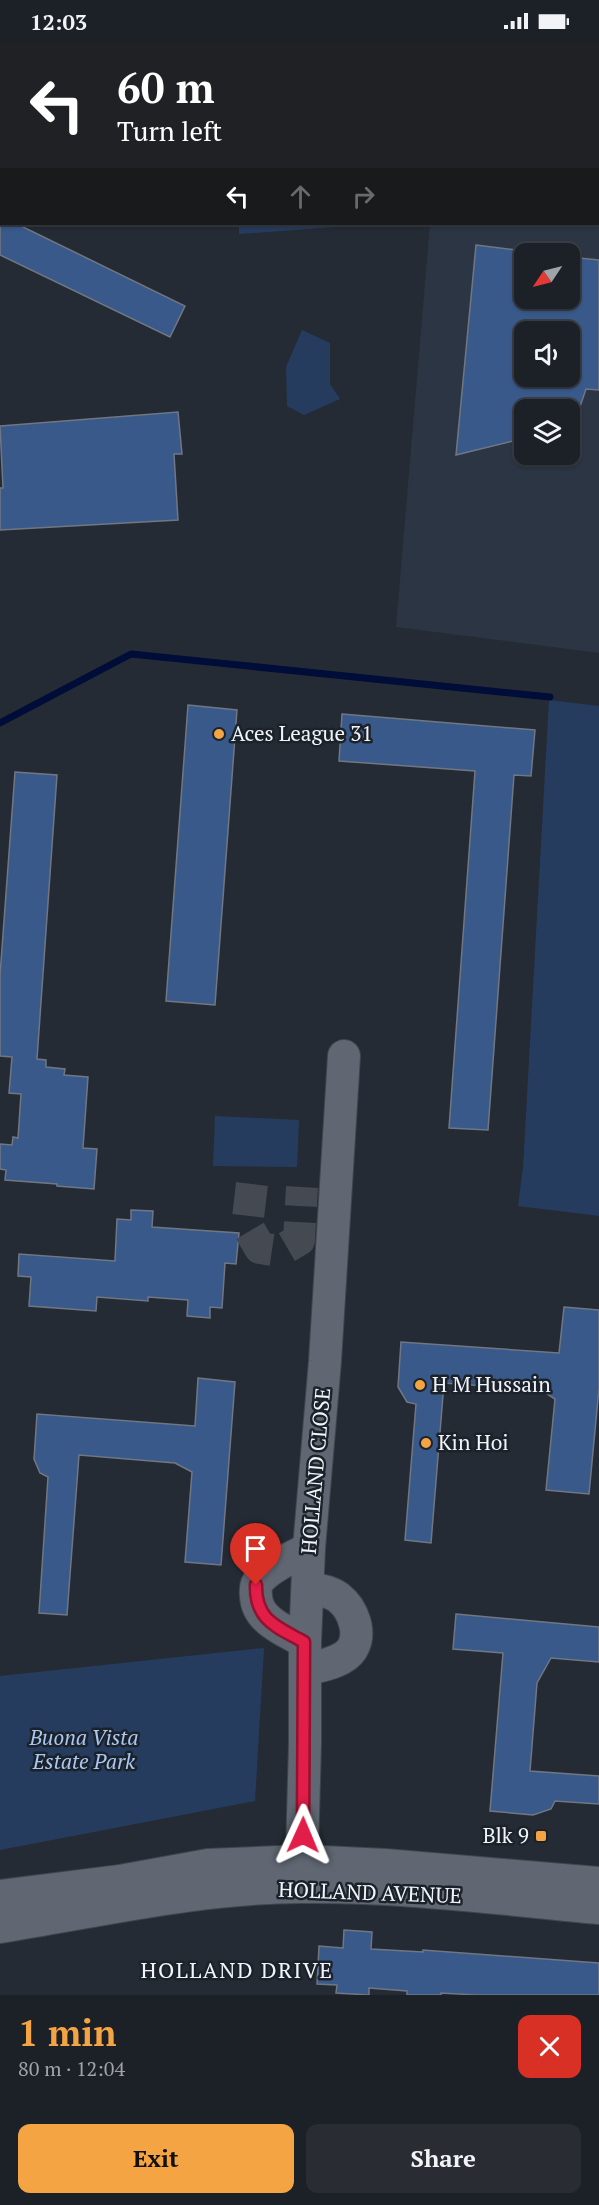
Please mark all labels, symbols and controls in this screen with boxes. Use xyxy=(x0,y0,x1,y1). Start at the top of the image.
text: 12:03 xyxy=(30,7,87,36)
text: 60 m xyxy=(117,59,215,115)
icon: left xyxy=(18,66,96,144)
text: Turn left xyxy=(117,113,222,149)
icon: left xyxy=(221,180,254,213)
icon: ahead xyxy=(284,180,317,213)
icon: right xyxy=(347,180,380,213)
north arrow xyxy=(514,243,580,309)
map controls xyxy=(514,243,580,465)
button: sound xyxy=(514,321,580,387)
button: layers xyxy=(514,399,580,465)
place label: Aces League 31 xyxy=(231,719,373,747)
marker: Aces League 31 xyxy=(212,727,226,741)
place label: H M Hussain xyxy=(432,1370,551,1398)
marker: H M Hussain xyxy=(413,1378,427,1392)
street label: HOLLAND CLOSE xyxy=(294,1386,336,1555)
place label: Kin Hoi xyxy=(438,1428,509,1456)
marker: Kin Hoi xyxy=(419,1436,433,1450)
pin xyxy=(230,1523,281,1585)
icon: arrive xyxy=(239,1532,272,1565)
park label: Buona Vista Estate Park xyxy=(28,1723,139,1775)
position arrow xyxy=(271,1803,335,1867)
place label: Blk 9 xyxy=(483,1821,529,1849)
marker: Blk 9 xyxy=(534,1829,548,1843)
street label: HOLLAND AVENUE xyxy=(278,1875,462,1909)
district label: HOLLAND DRIVE xyxy=(140,1955,334,1984)
text: 1 min xyxy=(18,2009,116,2056)
button: close xyxy=(518,2015,581,2078)
text: 80 m · 12:04 xyxy=(18,2055,125,2082)
button: Exit xyxy=(18,2124,294,2193)
button: Share xyxy=(306,2124,581,2193)

